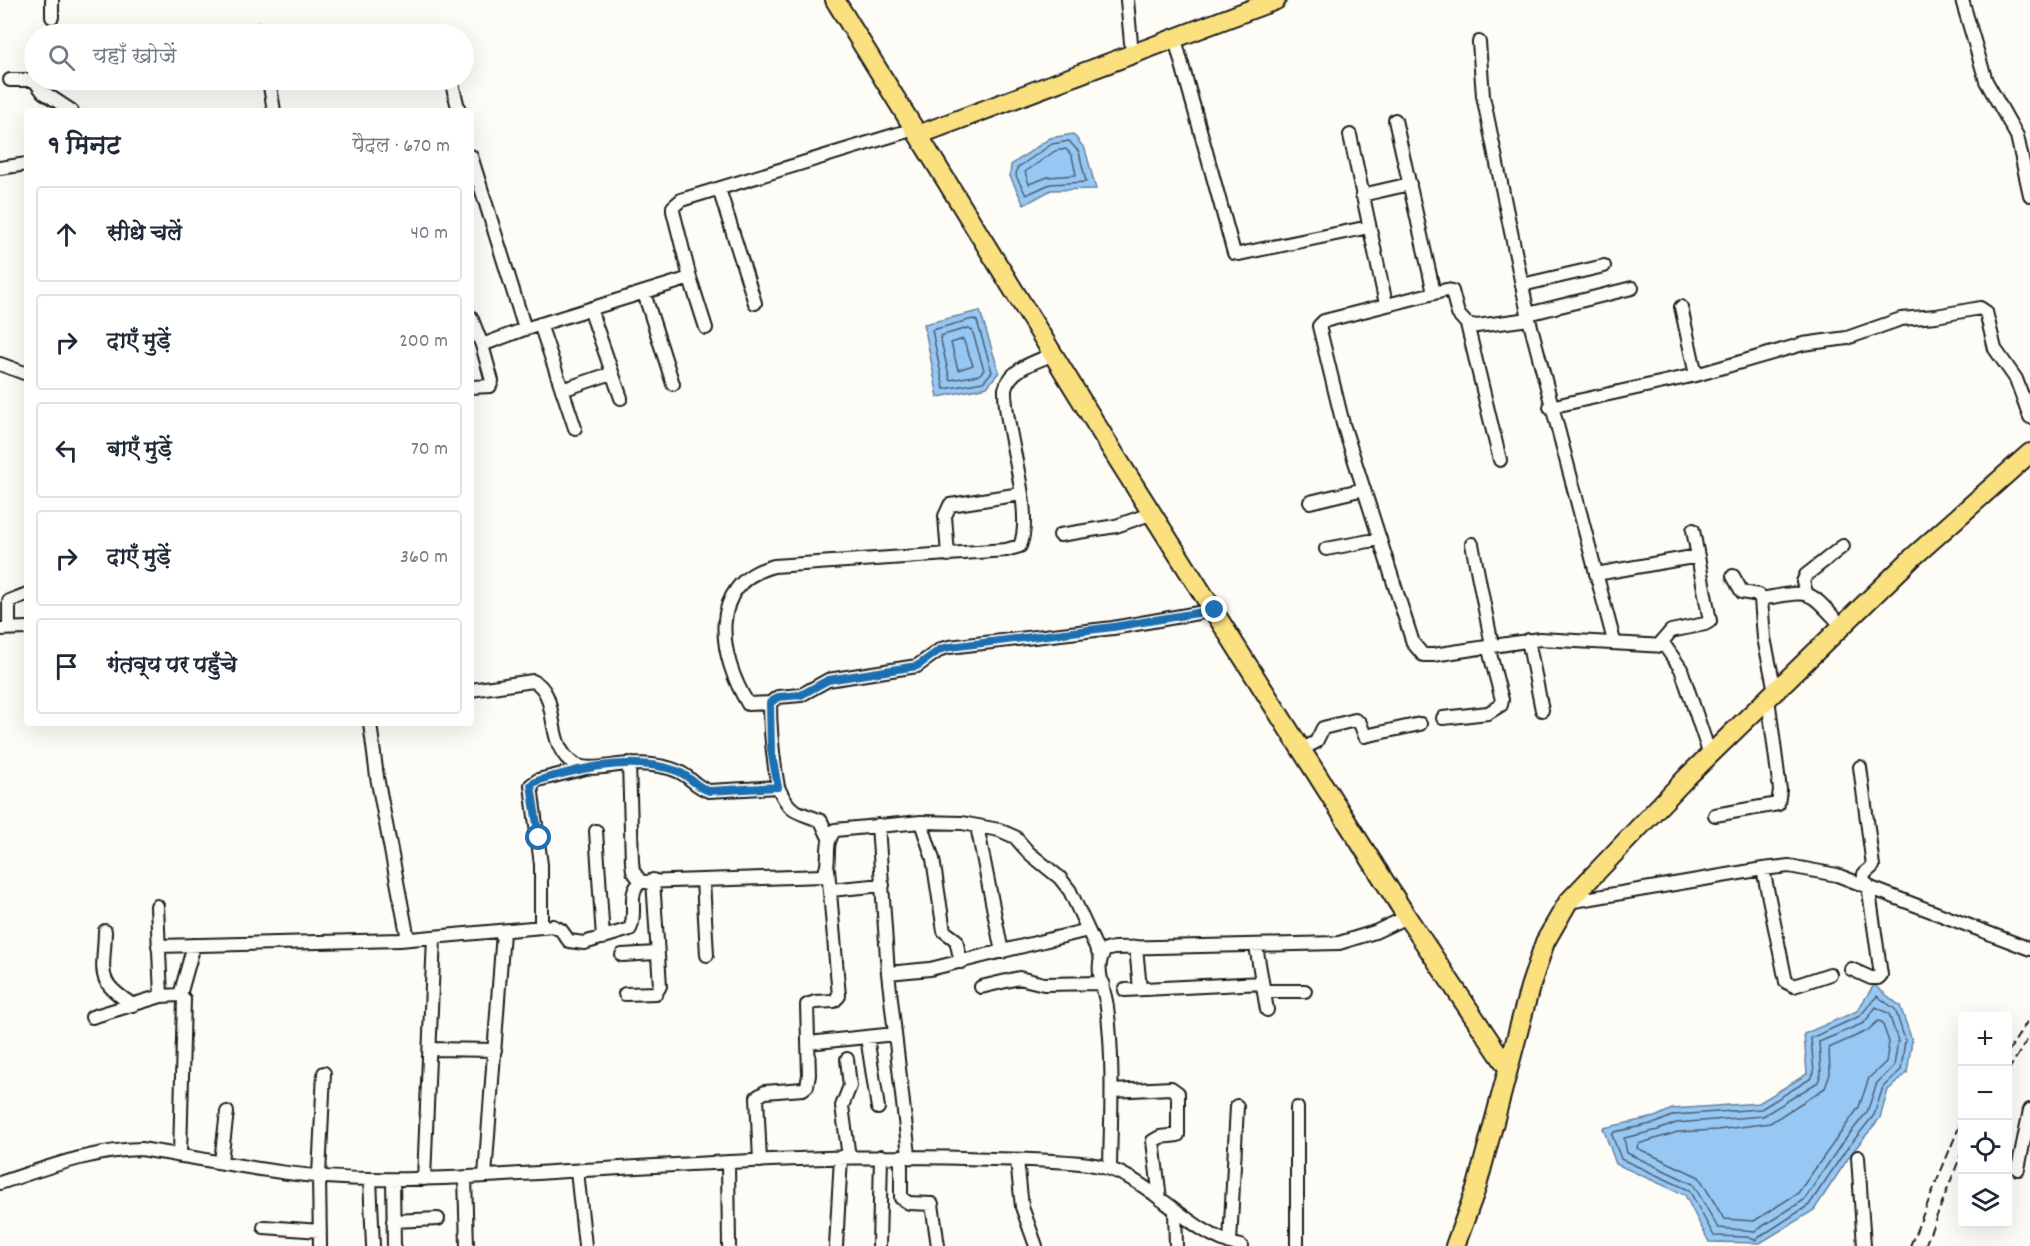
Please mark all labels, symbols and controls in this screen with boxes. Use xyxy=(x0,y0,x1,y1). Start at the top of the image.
search box xyxy=(24,24,474,90)
icon: search xyxy=(45,41,78,74)
text: यहाँ खोजें xyxy=(93,42,176,73)
text: 9 मिनट xyxy=(48,129,121,166)
text: पैदल · 670 m xyxy=(352,133,450,161)
icon: ahead xyxy=(50,218,83,251)
text: सीधे चलें xyxy=(107,219,182,250)
text: 40 m xyxy=(410,220,448,248)
icon: right xyxy=(50,326,83,359)
text: दाएँ मुड़ें xyxy=(107,327,171,358)
text: 200 m xyxy=(399,328,448,356)
icon: left xyxy=(50,434,83,467)
text: बाएँ मुड़ें xyxy=(107,435,172,466)
text: 70 m xyxy=(411,436,448,464)
icon: right xyxy=(50,542,83,575)
text: दाएँ मुड़ें xyxy=(107,543,171,574)
text: 360 m xyxy=(400,544,448,572)
route end xyxy=(1201,596,1227,622)
icon: arrive xyxy=(50,650,83,683)
text: गंतव्य पर पहुँचे xyxy=(107,651,237,682)
route start xyxy=(525,824,551,850)
map controls xyxy=(1958,1012,2012,1228)
button: + xyxy=(1958,1012,2012,1066)
button: − xyxy=(1958,1066,2012,1120)
button: locate xyxy=(1958,1120,2012,1174)
button: layers xyxy=(1958,1174,2012,1228)

